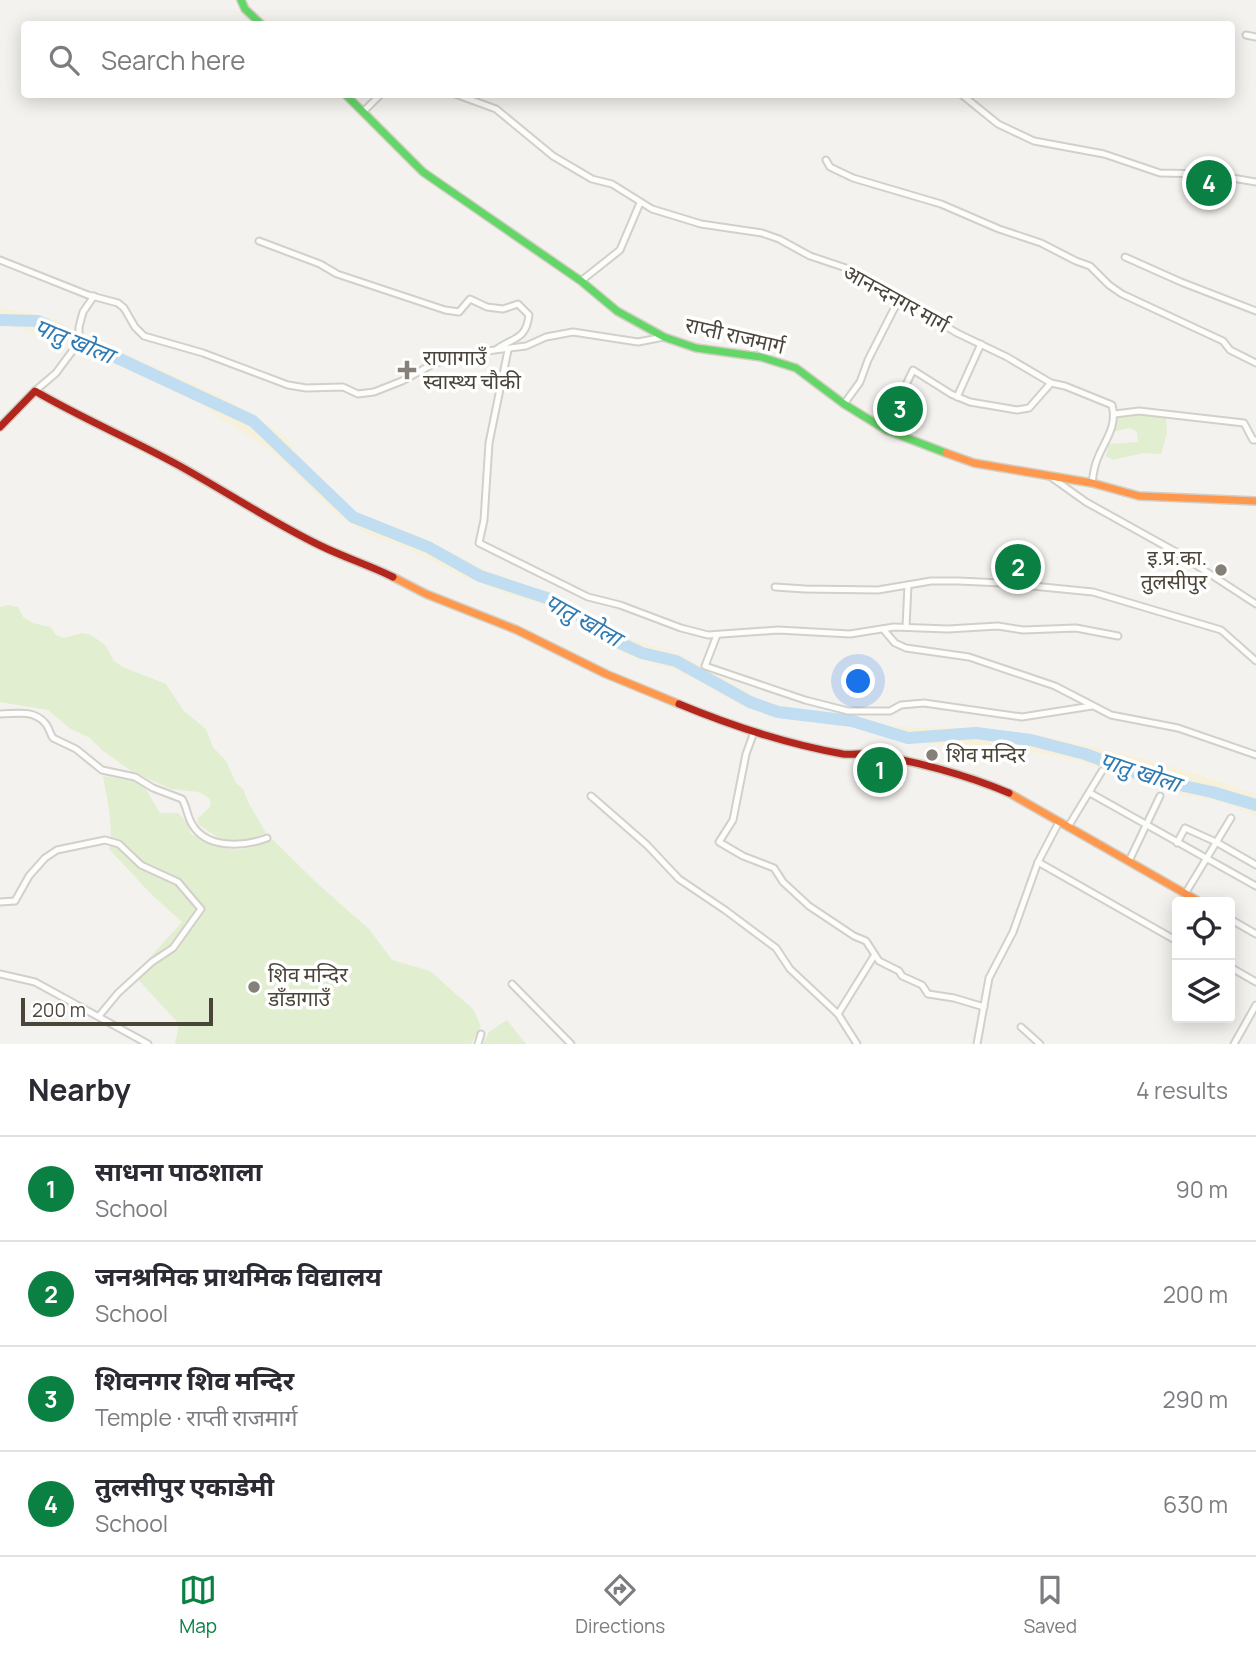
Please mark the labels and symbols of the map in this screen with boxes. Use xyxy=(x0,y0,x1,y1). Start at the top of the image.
pin: 4 xyxy=(1186,157,1232,209)
street label: आनन्दनगर मार्ग xyxy=(839,258,955,339)
water label: पातु खोला xyxy=(30,310,123,372)
street label: राप्ती राजमार्ग xyxy=(683,310,789,360)
place label: राणागाउँ स्वास्थ्य चौकी xyxy=(423,343,521,395)
marker: राणागाउँ स्वास्थ्य चौकी xyxy=(397,360,417,380)
pin: 3 xyxy=(877,383,923,435)
pin: 2 xyxy=(995,541,1041,593)
place label: इ.प्र.का. तुलसीपुर xyxy=(1141,543,1207,595)
marker: इ.प्र.का. तुलसीपुर xyxy=(1213,562,1229,578)
water label: पातु खोला xyxy=(539,585,631,655)
your location xyxy=(841,664,875,698)
place label: शिव मन्दिर xyxy=(946,740,1026,768)
water label: पातु खोला xyxy=(1096,743,1189,800)
pin: 1 xyxy=(857,744,903,796)
marker: शिव मन्दिर xyxy=(924,747,940,763)
place label: शिव मन्दिर डाँडागाउँ xyxy=(267,960,348,1012)
marker: शिव मन्दिर डाँडागाउँ xyxy=(246,979,262,995)
scale bar xyxy=(21,995,214,1027)

